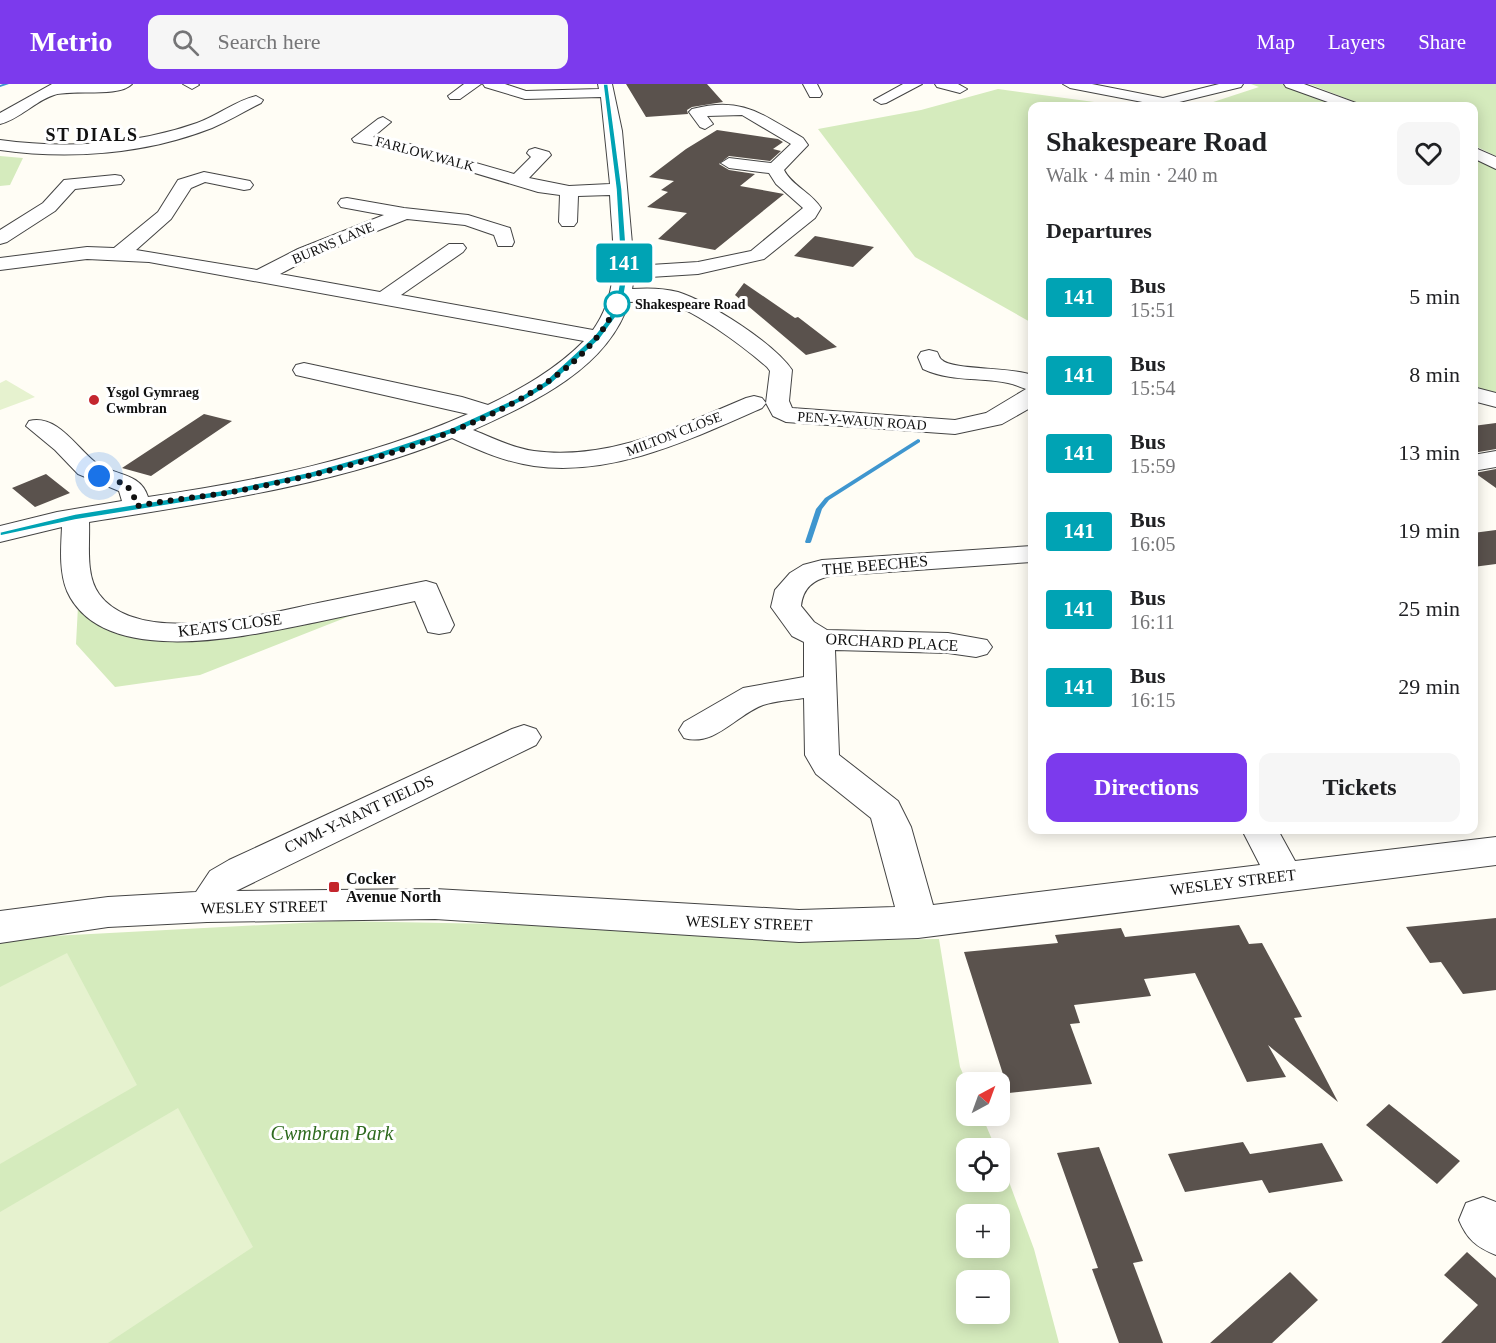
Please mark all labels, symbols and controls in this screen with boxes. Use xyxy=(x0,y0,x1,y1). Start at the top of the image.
search box xyxy=(148,15,568,69)
text: Metrio xyxy=(30,26,112,57)
icon: search xyxy=(169,26,202,59)
text: Search here xyxy=(217,29,321,54)
text: Map xyxy=(1257,30,1295,54)
text: Layers xyxy=(1328,30,1385,54)
text: Share xyxy=(1418,30,1466,54)
button: heart xyxy=(1397,122,1460,185)
district label: ST DIALS xyxy=(45,125,139,145)
text: Shakespeare Road xyxy=(1046,126,1267,157)
street label: FARLOW WALK xyxy=(374,134,476,174)
text: Walk · 4 min · 240 m xyxy=(1046,164,1218,186)
text: Departures xyxy=(1046,218,1152,243)
street label: BURNS LANE xyxy=(290,219,376,267)
line badge: 141 xyxy=(590,244,658,282)
text: 141 xyxy=(608,251,640,275)
text: Bus xyxy=(1130,273,1165,298)
text: 5 min xyxy=(1409,284,1460,309)
text: 141 xyxy=(1063,285,1095,309)
marker: Shakespeare Road xyxy=(604,291,630,317)
place label: Shakespeare Road xyxy=(635,297,746,312)
text: 15:51 xyxy=(1130,299,1176,321)
text: Bus xyxy=(1130,351,1165,376)
text: 8 min xyxy=(1409,362,1460,387)
text: 141 xyxy=(1063,363,1095,387)
text: 15:54 xyxy=(1130,377,1176,399)
place label: Ysgol Gymraeg Cwmbran xyxy=(106,385,199,416)
marker: Ysgol Gymraeg Cwmbran xyxy=(87,393,101,407)
street label: MILTON CLOSE xyxy=(624,409,724,459)
street label: PEN-Y-WAUN ROAD xyxy=(797,409,927,433)
text: Bus xyxy=(1130,429,1165,454)
text: 13 min xyxy=(1398,440,1460,465)
text: 141 xyxy=(1063,441,1095,465)
text: 15:59 xyxy=(1130,455,1176,477)
your location xyxy=(84,461,114,491)
text: Bus xyxy=(1130,507,1165,532)
text: 19 min xyxy=(1398,518,1460,543)
text: 141 xyxy=(1063,519,1095,543)
text: 16:05 xyxy=(1130,533,1176,555)
street label: THE BEECHES xyxy=(821,552,929,578)
text: Bus xyxy=(1130,585,1165,610)
text: 25 min xyxy=(1398,596,1460,621)
text: 141 xyxy=(1063,597,1095,621)
street label: KEATS CLOSE xyxy=(177,610,283,640)
text: 16:11 xyxy=(1130,611,1175,633)
street label: ORCHARD PLACE xyxy=(825,630,959,654)
text: Bus xyxy=(1130,663,1165,688)
text: 29 min xyxy=(1398,674,1460,699)
text: 141 xyxy=(1063,675,1095,699)
text: 16:15 xyxy=(1130,689,1176,711)
button: Directions xyxy=(1046,753,1247,822)
button: Tickets xyxy=(1259,753,1460,822)
street label: CWM-Y-NANT FIELDS xyxy=(282,772,436,856)
street label: WESLEY STREET xyxy=(1169,866,1297,898)
place label: Cocker Avenue North xyxy=(346,870,441,905)
marker: Cocker Avenue North xyxy=(327,880,341,894)
street label: WESLEY STREET xyxy=(200,897,328,917)
street label: WESLEY STREET xyxy=(685,912,813,934)
north arrow xyxy=(956,1072,1010,1126)
map controls xyxy=(956,1072,1010,1324)
park label: Cwmbran Park xyxy=(271,1122,395,1144)
button: locate xyxy=(956,1138,1010,1192)
button: + xyxy=(956,1204,1010,1258)
button: − xyxy=(956,1270,1010,1324)

